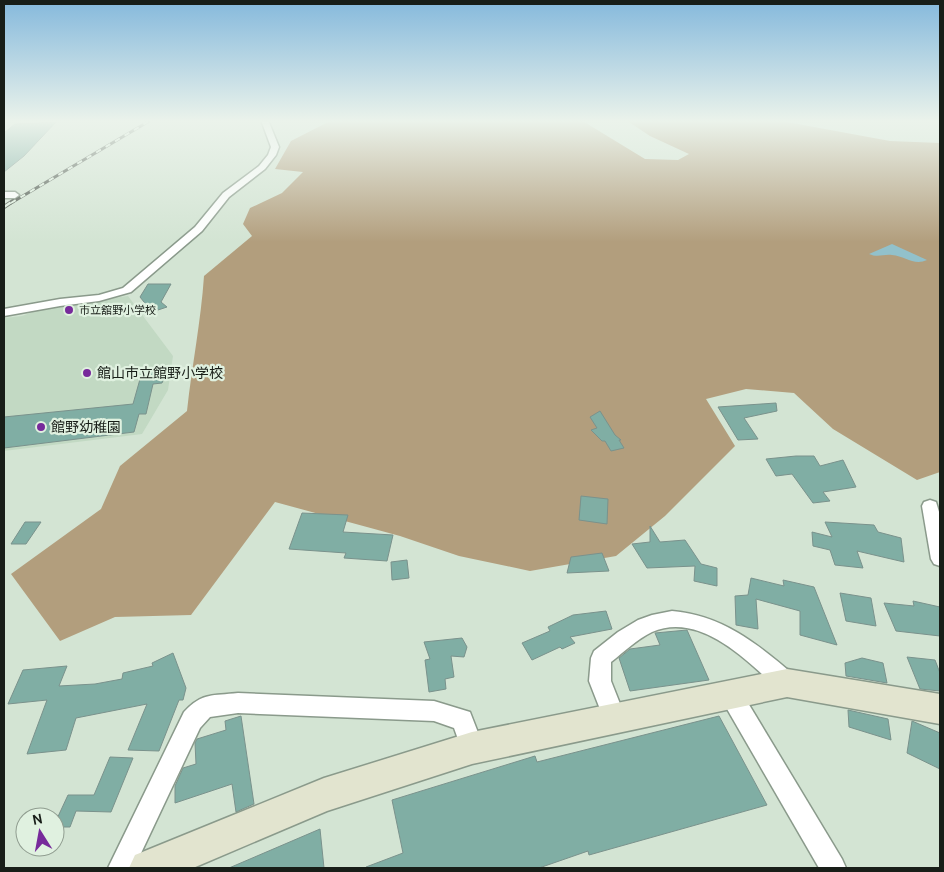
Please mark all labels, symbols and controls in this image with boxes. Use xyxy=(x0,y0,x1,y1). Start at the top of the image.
place label: 市立舘野小学校 xyxy=(79,303,156,317)
marker: 市立舘野小学校 xyxy=(63,304,75,316)
place label: 館山市立館野小学校 xyxy=(97,364,223,382)
marker: 館山市立館野小学校 xyxy=(81,367,93,379)
place label: 館野幼稚園 xyxy=(51,418,121,436)
marker: 館野幼稚園 xyxy=(35,421,47,433)
north arrow xyxy=(15,807,65,857)
text: N xyxy=(31,809,44,829)

